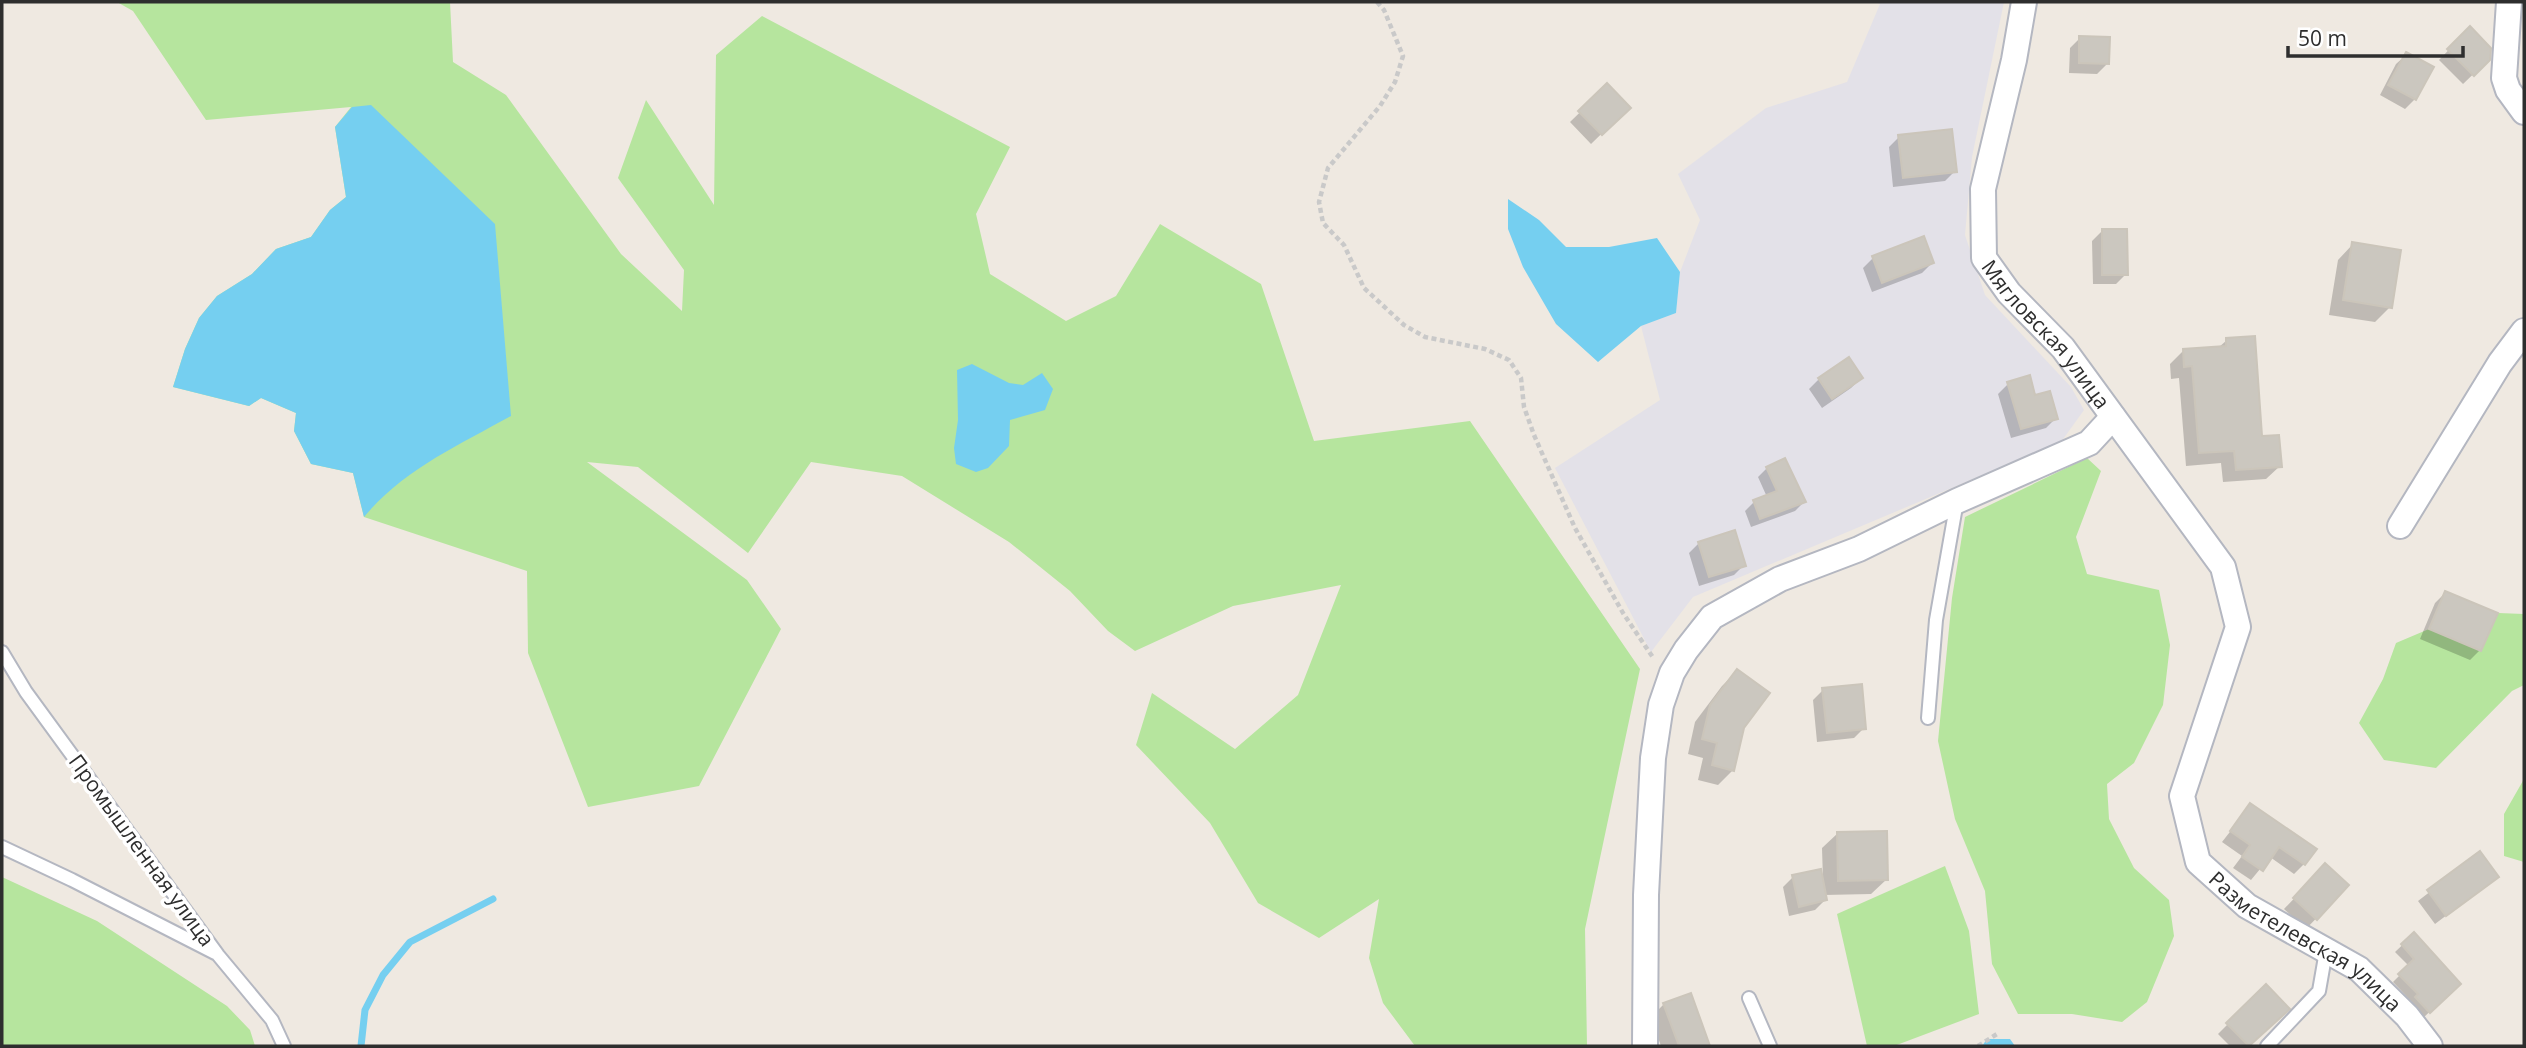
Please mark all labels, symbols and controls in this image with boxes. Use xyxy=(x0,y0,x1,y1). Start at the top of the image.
scale bar xyxy=(2288,14,2463,58)
text: 50 m xyxy=(2298,24,2347,52)
street label: Мягловская улица xyxy=(1976,254,2117,414)
street label: Промышленная улица xyxy=(63,748,221,952)
street label: Разметелевская улица xyxy=(2203,865,2408,1017)

